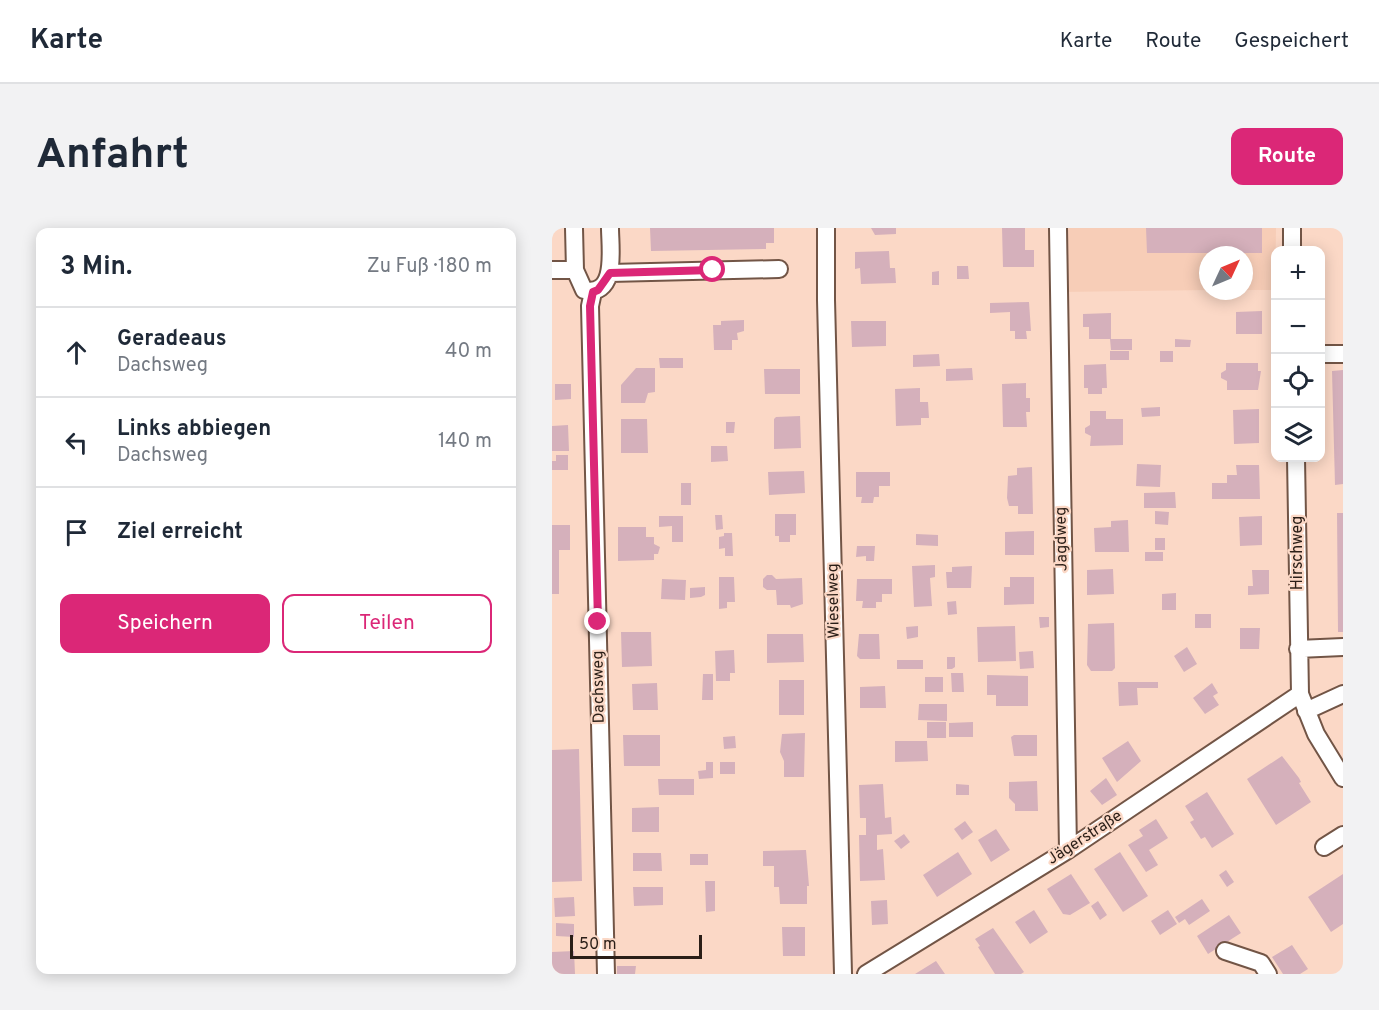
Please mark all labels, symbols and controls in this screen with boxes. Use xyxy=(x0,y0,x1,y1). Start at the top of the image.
text: Karte xyxy=(30,23,103,59)
text: Karte xyxy=(1060,28,1112,55)
text: Route xyxy=(1145,28,1201,55)
text: Gespeichert xyxy=(1234,28,1349,55)
button: Route xyxy=(1231,128,1343,185)
text: Anfahrt xyxy=(36,130,189,183)
north arrow xyxy=(1199,246,1253,300)
map controls xyxy=(1271,246,1325,462)
button: + xyxy=(1271,246,1325,300)
text: 3 Min. xyxy=(60,251,132,284)
text: Zu Fuß · 180 m xyxy=(367,254,492,280)
route start xyxy=(699,256,725,282)
button: − xyxy=(1271,300,1325,354)
text: Geradeaus xyxy=(117,326,227,353)
icon: ahead xyxy=(60,336,93,369)
text: 40 m xyxy=(445,339,492,365)
text: Dachsweg xyxy=(117,353,208,379)
button: locate xyxy=(1271,354,1325,408)
button: layers xyxy=(1271,408,1325,462)
text: Links abbiegen xyxy=(117,416,271,443)
icon: left xyxy=(60,426,93,459)
text: 140 m xyxy=(438,429,492,455)
text: Dachsweg xyxy=(117,443,208,469)
street label: Jagdweg xyxy=(1051,507,1073,571)
icon: arrive xyxy=(60,516,93,549)
street label: Hirschweg xyxy=(1288,516,1308,590)
text: Ziel erreicht xyxy=(117,519,243,546)
street label: Wieselweg xyxy=(823,563,845,639)
button: Speichern xyxy=(60,594,270,653)
button: Teilen xyxy=(282,594,492,653)
route end xyxy=(584,608,610,634)
street label: Dachsweg xyxy=(588,650,610,724)
street label: Jägerstraße xyxy=(1044,806,1126,870)
scale bar xyxy=(570,932,702,960)
text: 50 m xyxy=(579,935,617,955)

